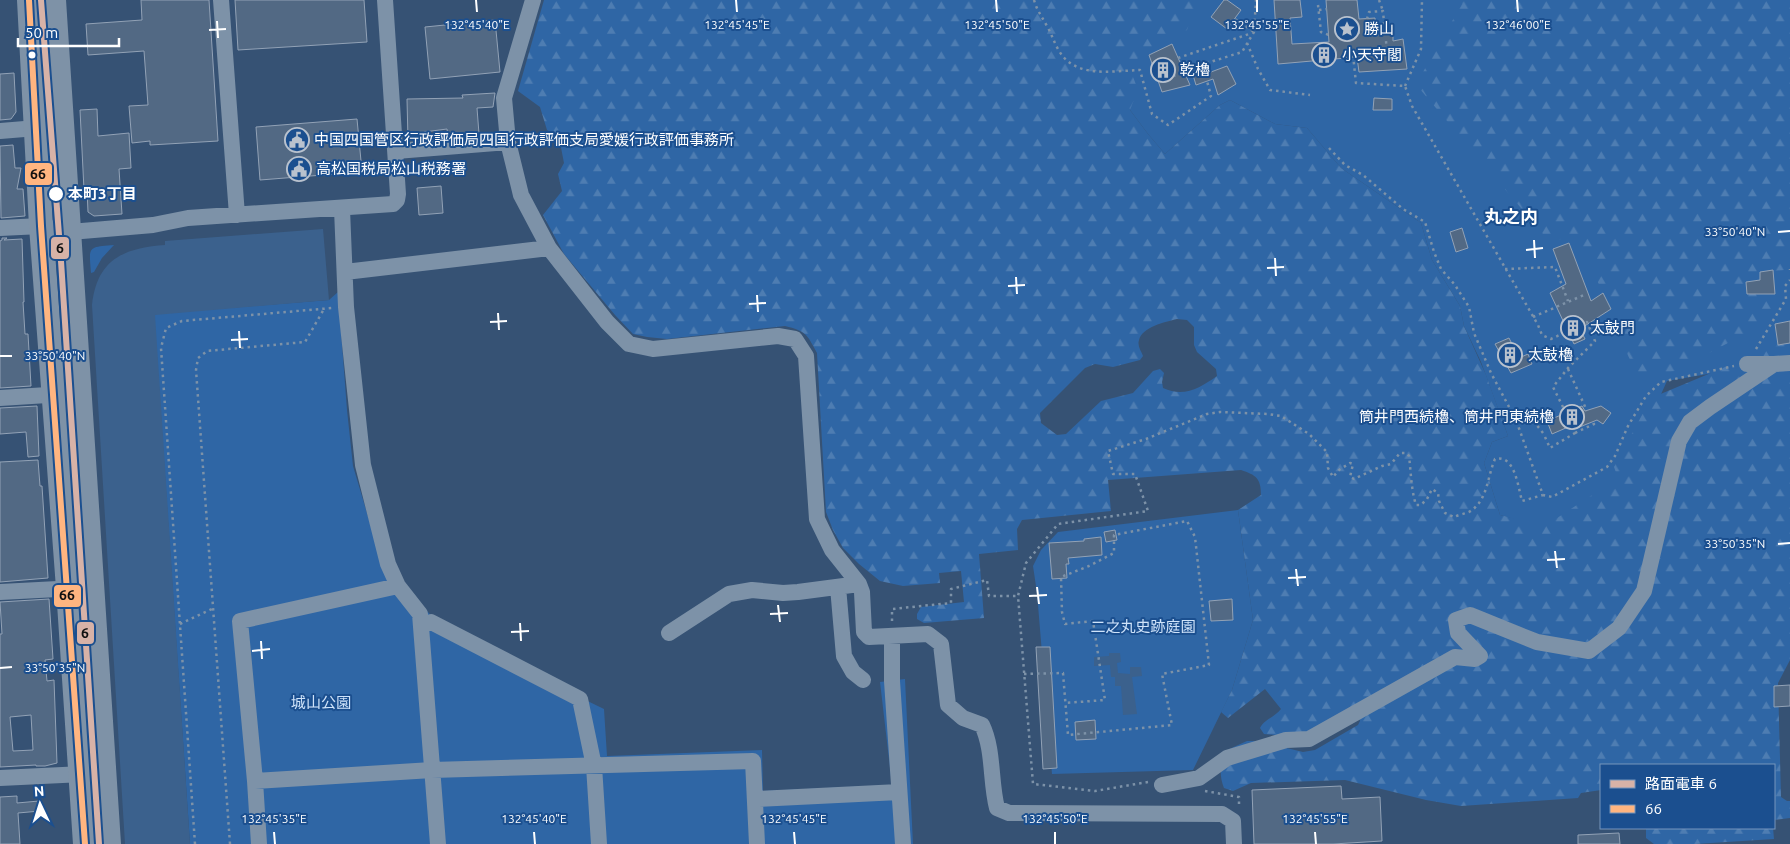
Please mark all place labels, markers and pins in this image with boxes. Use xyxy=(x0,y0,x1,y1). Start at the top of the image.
place icon: 勝山 xyxy=(1334,16,1360,42)
place label: 勝山 xyxy=(1364,20,1394,37)
building icon: 小天守閣 xyxy=(1311,42,1337,68)
place label: 小天守閣 xyxy=(1342,46,1402,63)
unlabelled marker xyxy=(27,50,37,60)
building icon: 乾櫓 xyxy=(1150,57,1176,83)
place label: 乾櫓 xyxy=(1180,61,1210,78)
public building icon: 中国四国管区行政評価局四国行政評価支局愛媛行政評価事務所 xyxy=(284,127,310,153)
place label: 中国四国管区行政評価局四国行政評価支局愛媛行政評価事務所 xyxy=(314,131,734,148)
public building icon: 高松国税局松山税務署 xyxy=(286,156,312,182)
place label: 高松国税局松山税務署 xyxy=(316,160,466,177)
marker: 本町3丁目 xyxy=(47,185,65,203)
place label: 本町3丁目 xyxy=(68,185,136,202)
building icon: 太鼓門 xyxy=(1560,315,1586,341)
place label: 太鼓門 xyxy=(1590,319,1635,336)
building icon: 太鼓櫓 xyxy=(1497,342,1523,368)
place label: 太鼓櫓 xyxy=(1528,346,1573,363)
building icon: 筒井門西続櫓、筒井門東続櫓 xyxy=(1559,404,1585,430)
place label: 筒井門西続櫓、筒井門東続櫓 xyxy=(1359,408,1554,425)

